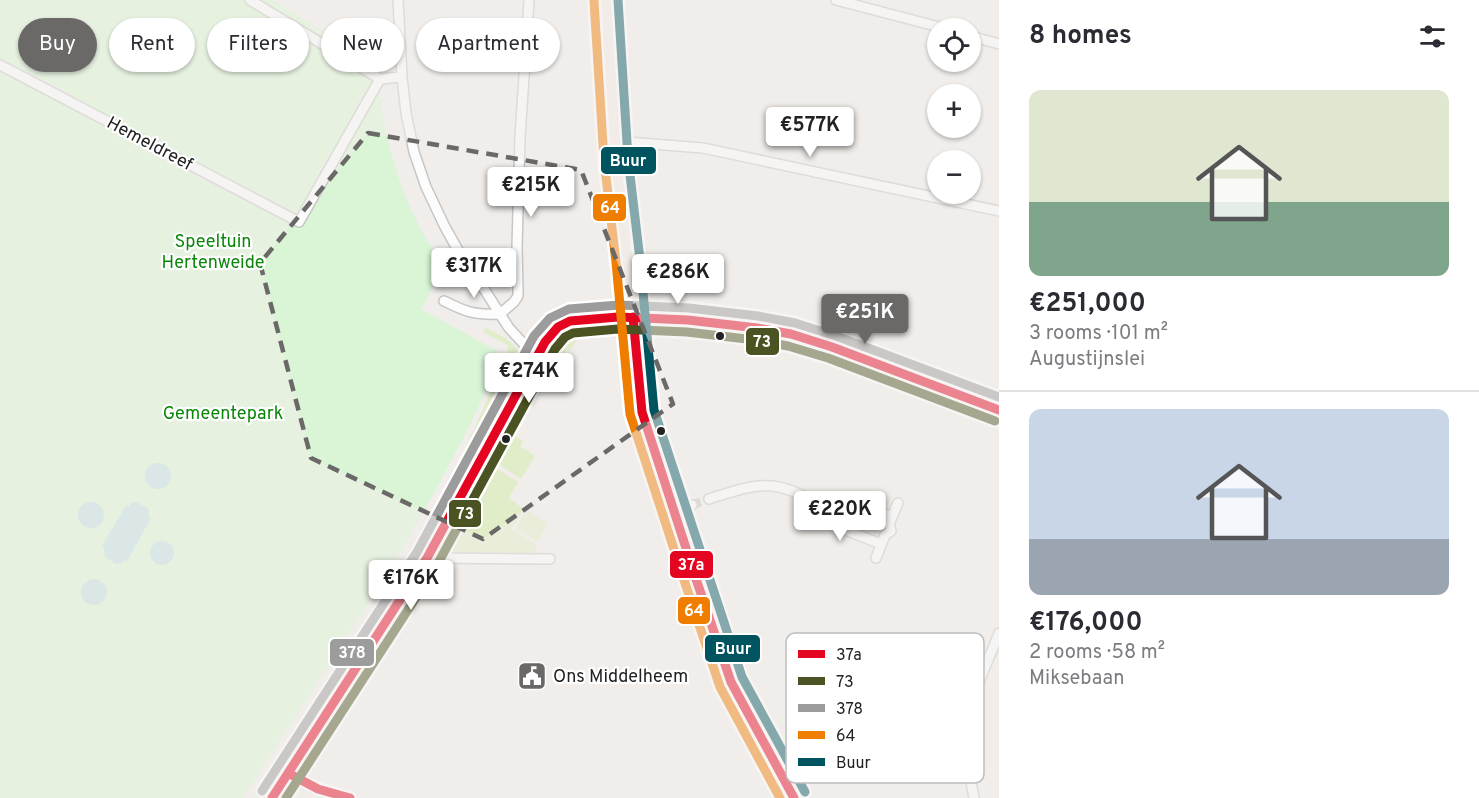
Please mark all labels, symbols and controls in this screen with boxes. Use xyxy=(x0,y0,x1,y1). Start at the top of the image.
chip: Buy xyxy=(18,18,97,72)
chip: Rent xyxy=(109,18,195,72)
chip: Filters xyxy=(207,18,309,72)
chip: New xyxy=(321,18,404,72)
chip: Apartment xyxy=(416,18,560,72)
map controls xyxy=(927,18,981,204)
button: locate xyxy=(927,18,981,72)
text: 8 homes xyxy=(1029,20,1132,53)
icon: filters xyxy=(1416,20,1449,53)
button: + xyxy=(927,84,981,138)
pin: €577K xyxy=(768,107,852,158)
street label: Hemeldreef xyxy=(102,112,196,177)
text: €577K xyxy=(780,113,840,139)
icon: home xyxy=(1185,129,1293,237)
line badge: Buur xyxy=(600,146,657,175)
button: − xyxy=(927,150,981,204)
text: Buur xyxy=(610,152,647,172)
pin: €215K xyxy=(489,167,573,218)
text: €215K xyxy=(501,173,561,199)
line badge: 64 xyxy=(592,193,627,222)
text: 64 xyxy=(600,199,620,219)
park label: Speeltuin Hertenweide xyxy=(162,231,264,275)
pin: €317K xyxy=(432,248,516,299)
text: €317K xyxy=(445,254,503,280)
pin: €286K xyxy=(636,254,720,305)
text: €286K xyxy=(646,260,710,286)
text: €251,000 xyxy=(1029,288,1146,321)
pin: €251K xyxy=(823,294,907,345)
text: €251K xyxy=(835,300,895,326)
text: 3 rooms · 101 m² xyxy=(1029,321,1168,347)
line badge: 73 xyxy=(745,327,780,356)
unlabelled marker xyxy=(714,330,726,342)
text: 73 xyxy=(753,333,771,353)
text: Augustijnslei xyxy=(1029,347,1145,373)
pin: €274K xyxy=(487,353,571,404)
text: €274K xyxy=(499,359,559,385)
park label: Gemeentepark xyxy=(163,403,283,426)
unlabelled marker xyxy=(655,425,667,437)
unlabelled marker xyxy=(500,433,512,445)
icon: home xyxy=(1185,448,1293,556)
pin: €220K xyxy=(798,491,882,542)
text: €220K xyxy=(808,497,872,523)
line badge: 73 xyxy=(448,499,482,528)
text: 73 xyxy=(456,505,474,525)
line badge: 37a xyxy=(669,550,714,579)
text: 37a xyxy=(678,556,704,576)
pin: €176K xyxy=(369,560,453,611)
text: €176K xyxy=(383,566,439,592)
line badge: 64 xyxy=(677,596,711,625)
text: 64 xyxy=(684,602,704,622)
text: €176,000 xyxy=(1029,607,1143,640)
legend xyxy=(786,633,984,783)
line badge: Buur xyxy=(704,634,761,663)
line badge: 378 xyxy=(329,638,375,667)
text: Buur xyxy=(715,640,752,660)
text: 2 rooms · 58 m² xyxy=(1029,640,1165,666)
text: 378 xyxy=(338,644,366,664)
text: 37a xyxy=(836,646,862,666)
public building icon: Ons Middelheem xyxy=(516,660,548,692)
place label: Ons Middelheem xyxy=(553,666,688,689)
text: Miksebaan xyxy=(1029,666,1125,692)
text: 73 xyxy=(836,673,854,693)
text: 378 xyxy=(836,700,863,720)
text: 64 xyxy=(836,727,856,747)
text: Buur xyxy=(836,754,871,774)

